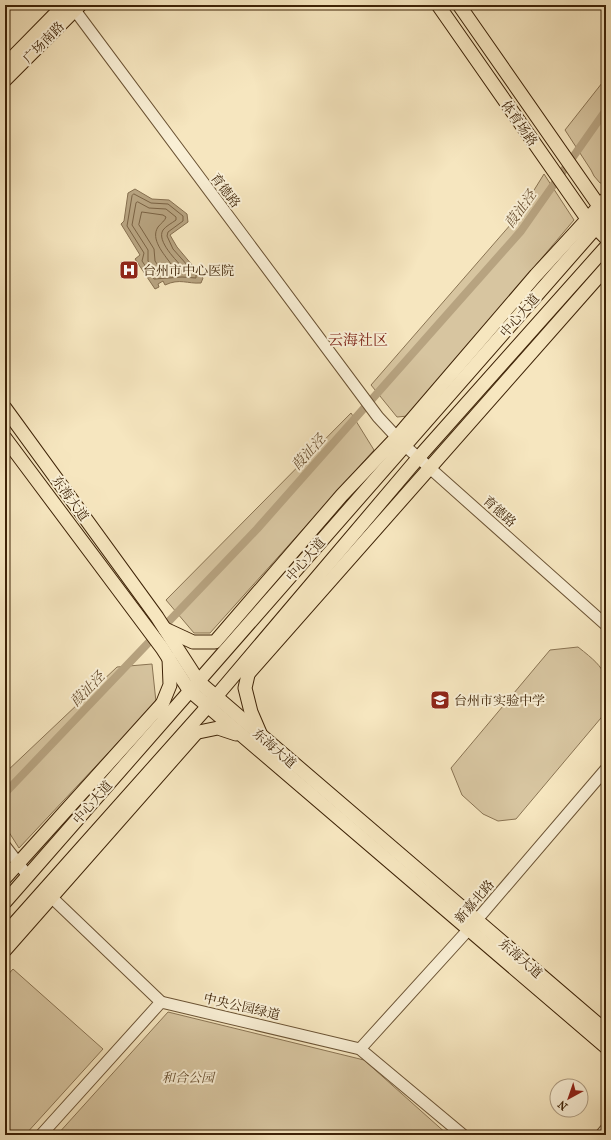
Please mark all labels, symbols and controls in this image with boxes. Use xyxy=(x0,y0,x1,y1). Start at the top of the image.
street label: 广场南路 xyxy=(20,19,67,66)
street label: 体育场路 xyxy=(499,98,541,149)
street label: 育德路 xyxy=(208,170,243,210)
water label: 葭沚泾 xyxy=(501,186,540,231)
hospital icon: 台州市中心医院 xyxy=(118,259,140,281)
place label: 台州市中心医院 xyxy=(143,263,234,278)
street label: 中心大道 xyxy=(497,291,542,340)
district label: 云海社区 xyxy=(328,331,388,349)
water label: 葭沚泾 xyxy=(288,430,329,474)
street label: 东海大道 xyxy=(49,473,92,524)
street label: 育德路 xyxy=(480,493,519,530)
street label: 中心大道 xyxy=(283,535,328,584)
water label: 葭沚泾 xyxy=(67,668,109,710)
school or university icon: 台州市实验中学 xyxy=(429,689,451,711)
place label: 台州市实验中学 xyxy=(454,693,545,708)
street label: 东海大道 xyxy=(250,726,299,771)
street label: 中心大道 xyxy=(70,778,115,827)
street label: 新嘉北路 xyxy=(452,877,497,926)
street label: 东海大道 xyxy=(496,936,545,981)
street label: 中央公园绿道 xyxy=(202,990,282,1023)
park label: 和合公园 xyxy=(162,1070,216,1085)
north arrow xyxy=(549,1078,589,1118)
text: N xyxy=(555,1097,570,1113)

